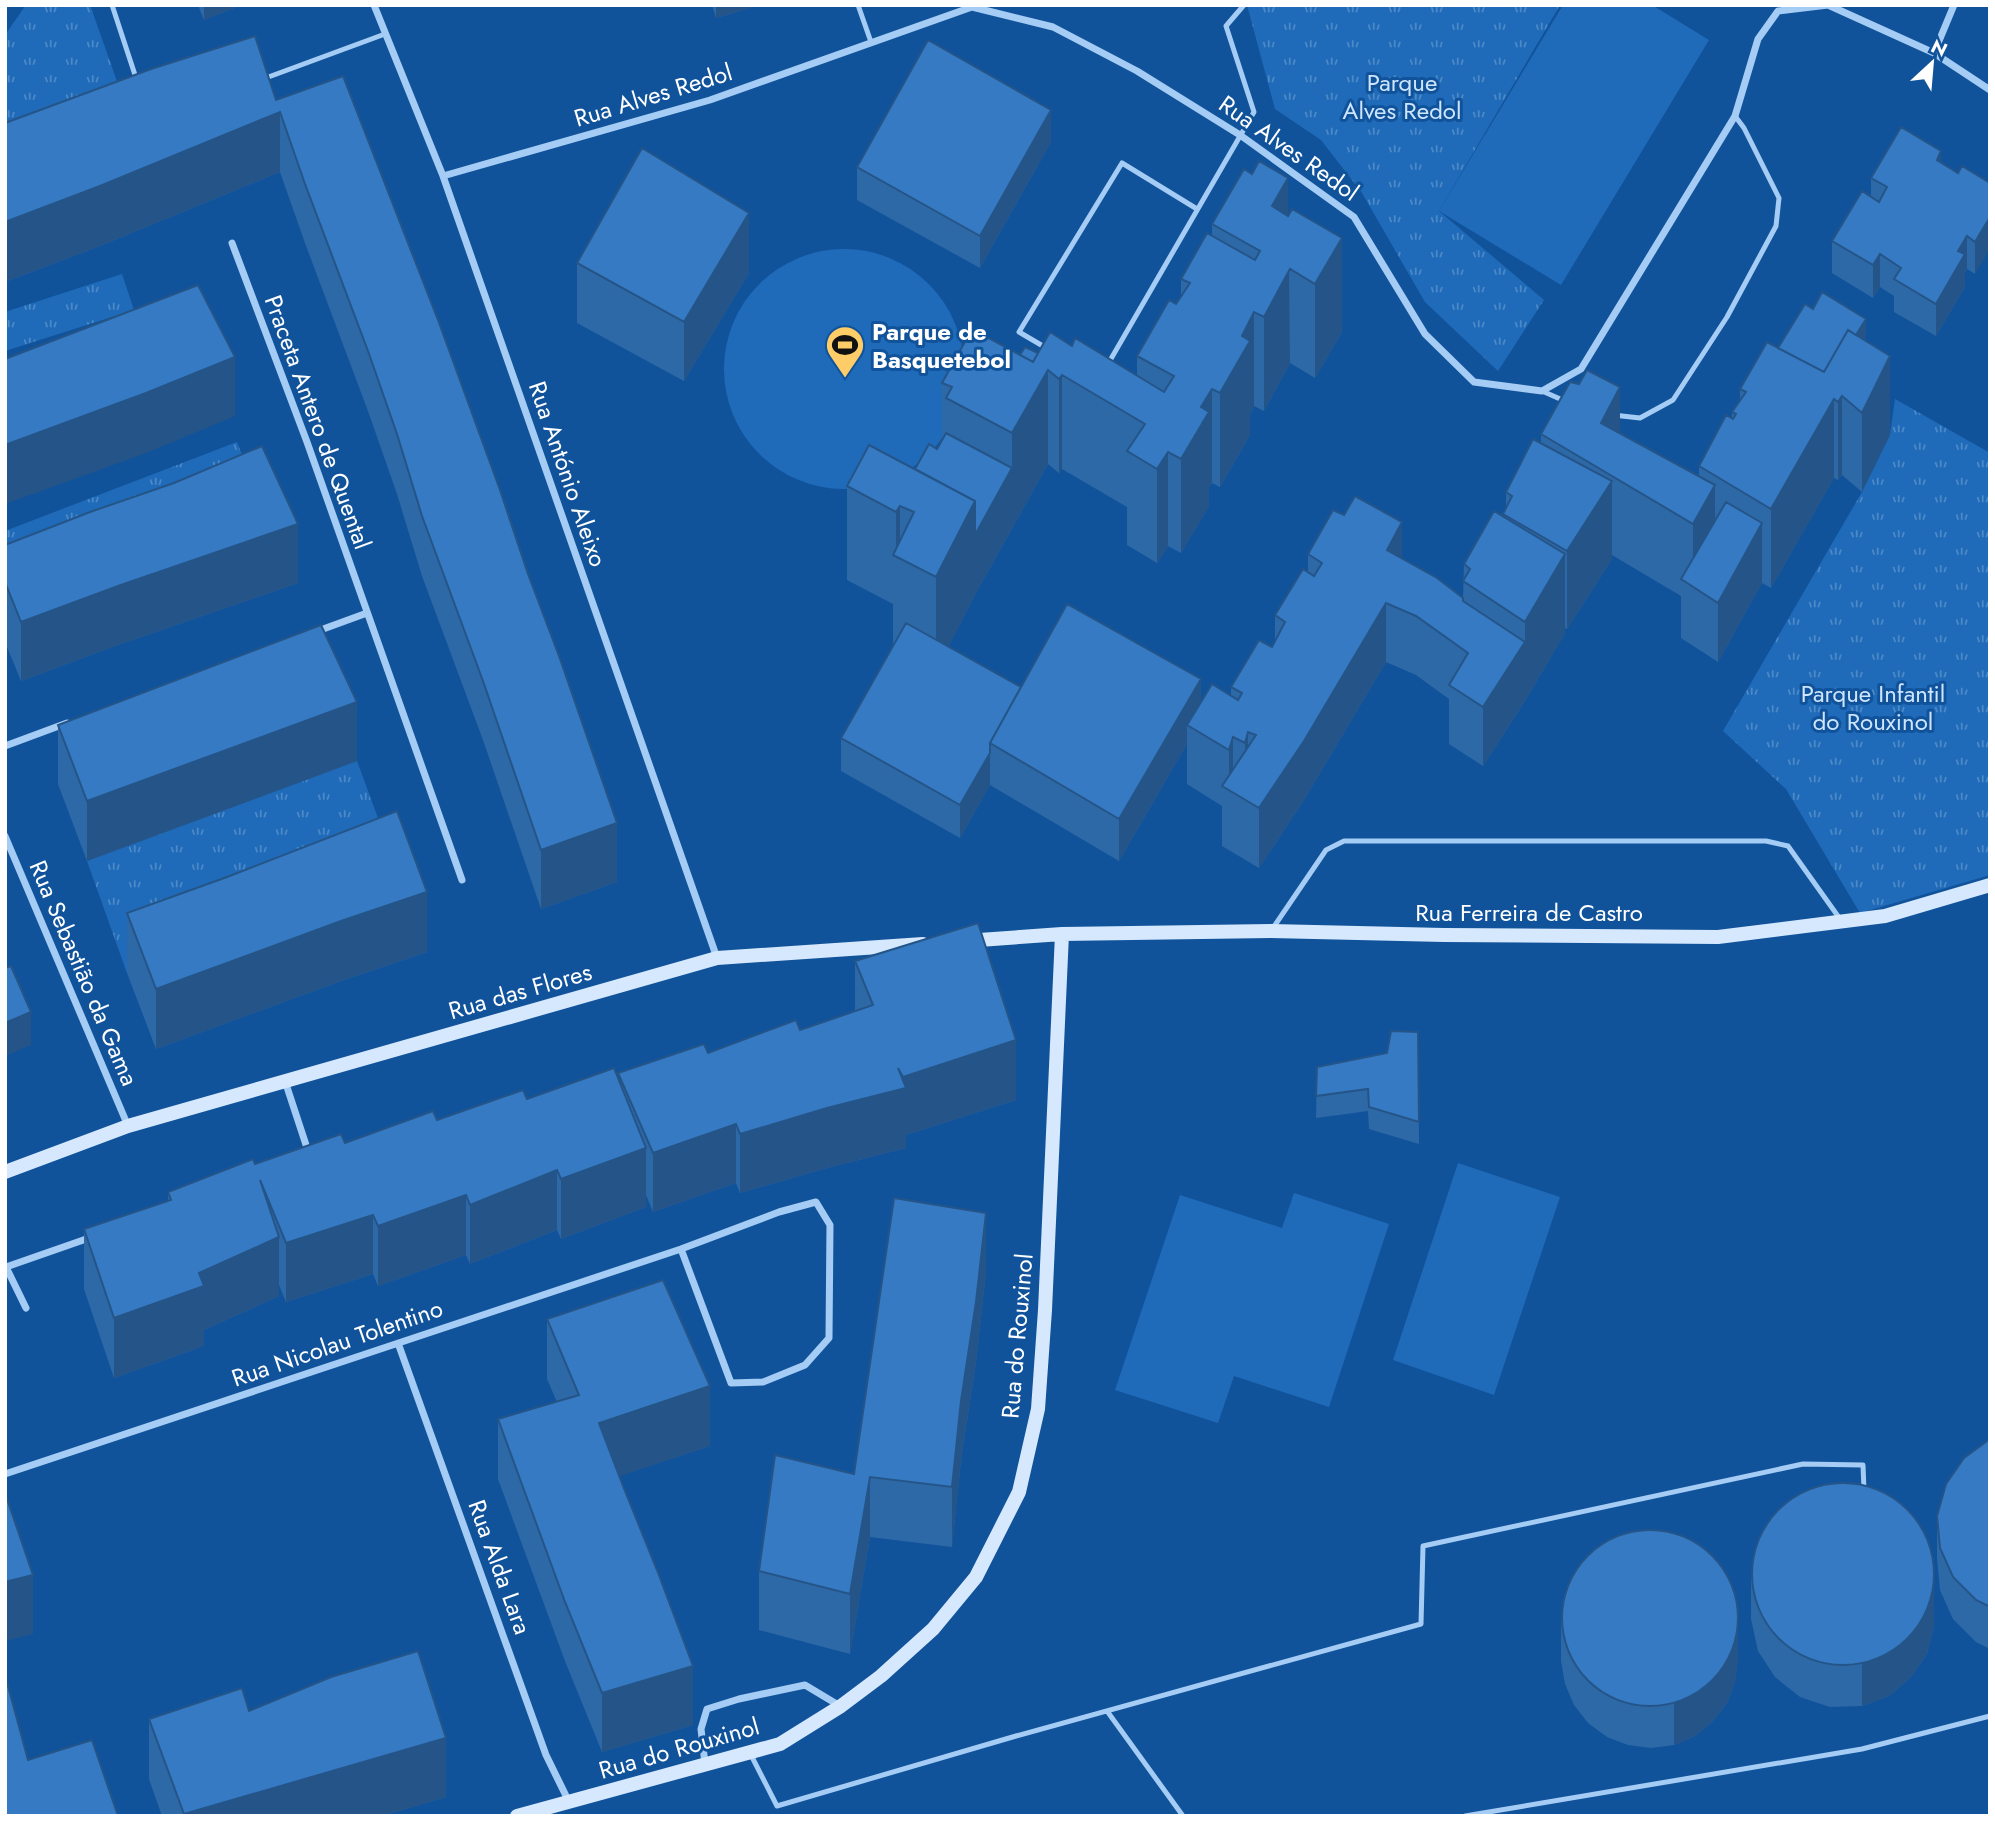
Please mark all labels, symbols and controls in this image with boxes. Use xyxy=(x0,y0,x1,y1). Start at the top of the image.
north arrow xyxy=(1897,28,1967,98)
text: N xyxy=(1927,33,1952,64)
street label: Rua Alves Redol xyxy=(570,54,736,136)
park label: Parque Alves Redol xyxy=(1343,65,1461,128)
street label: Rua Alves Redol xyxy=(1212,87,1366,209)
street label: Praceta Antero de Quental xyxy=(256,290,380,554)
place label: Parque de Basquetebol xyxy=(872,314,1011,377)
sports icon: Parque de Basquetebol xyxy=(824,324,866,379)
street label: Rua António Aleixo xyxy=(520,377,616,571)
park label: Parque Infantil do Rouxinol xyxy=(1801,676,1945,739)
street label: Rua Sebastião da Gama xyxy=(21,855,147,1091)
street label: Rua Ferreira de Castro xyxy=(1415,895,1643,930)
street label: Rua das Flores xyxy=(444,954,596,1028)
street label: Rua do Rouxinol xyxy=(992,1252,1042,1420)
street label: Rua Nicolau Tolentino xyxy=(227,1290,447,1396)
street label: Rua Alda Lara xyxy=(459,1495,541,1639)
street label: Rua do Rouxinol xyxy=(595,1708,763,1788)

